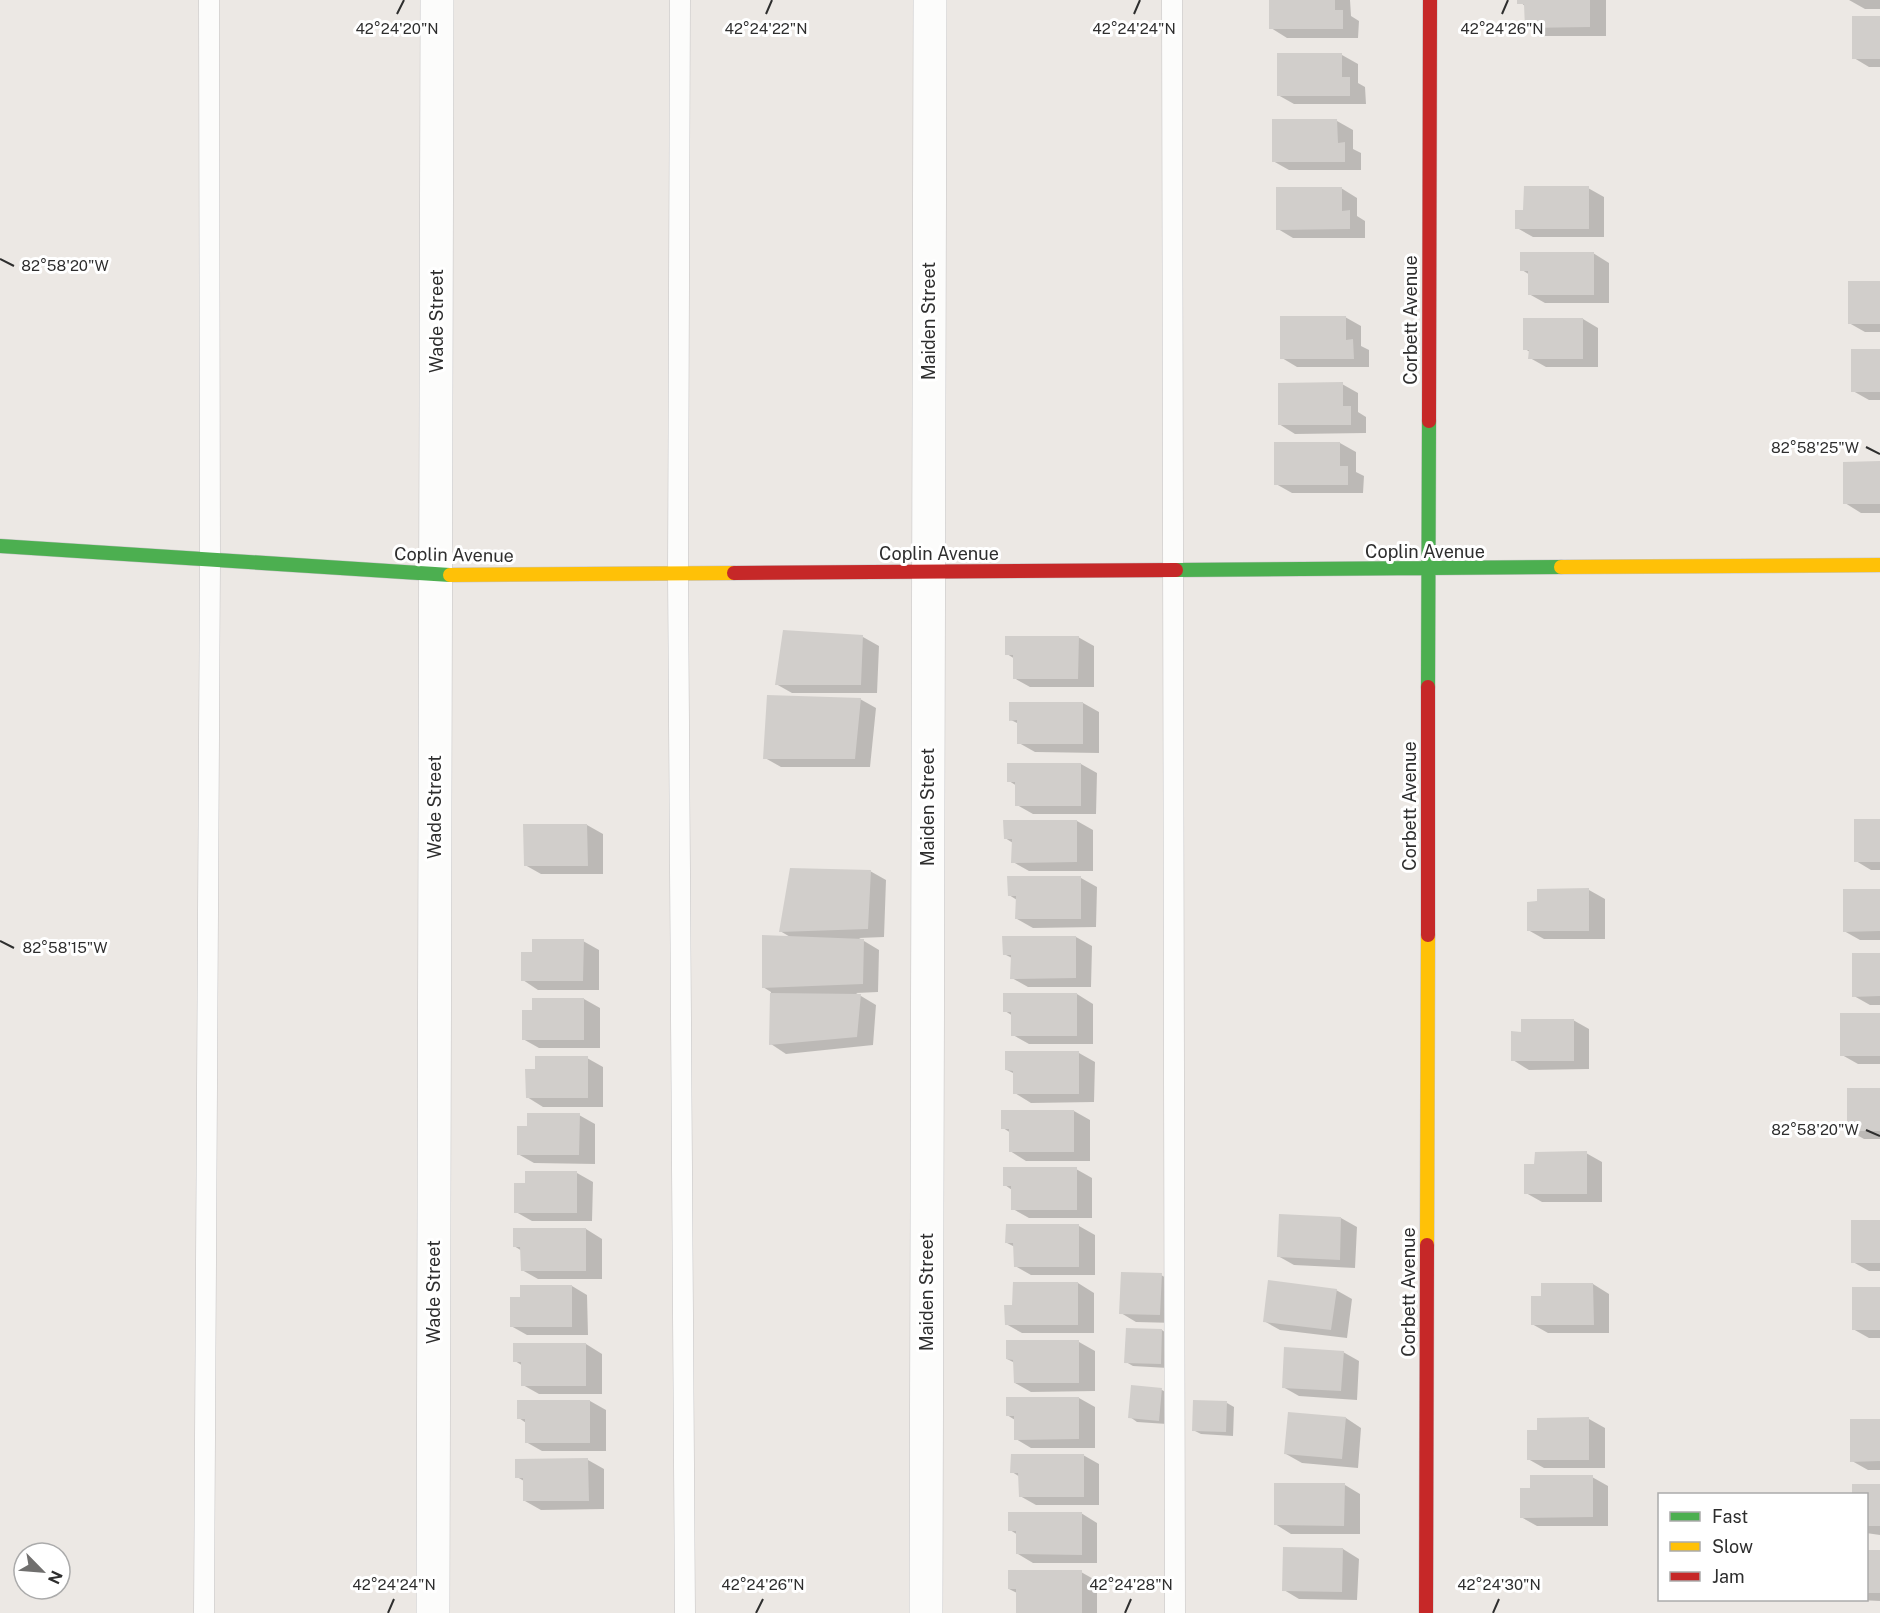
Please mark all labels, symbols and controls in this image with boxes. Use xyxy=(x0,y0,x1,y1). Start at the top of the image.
text: 42°24'20"N xyxy=(355,20,439,37)
text: 42°24'22"N xyxy=(725,20,807,37)
text: 42°24'24"N xyxy=(1092,20,1176,37)
text: 42°24'26"N xyxy=(1460,20,1544,37)
street label: Corbett Avenue xyxy=(1400,255,1421,385)
text: 82°58'20"W xyxy=(21,257,109,274)
street label: Maiden Street xyxy=(918,262,939,380)
street label: Wade Street xyxy=(426,269,447,373)
text: 82°58'25"W xyxy=(1771,439,1859,456)
street label: Coplin Avenue xyxy=(1365,541,1485,562)
street label: Coplin Avenue xyxy=(394,543,514,566)
street label: Coplin Avenue xyxy=(879,543,999,564)
street label: Corbett Avenue xyxy=(1399,741,1420,871)
street label: Maiden Street xyxy=(917,748,938,866)
street label: Wade Street xyxy=(424,755,445,859)
text: 82°58'15"W xyxy=(22,939,108,956)
text: 82°58'20"W xyxy=(1771,1121,1859,1138)
street label: Corbett Avenue xyxy=(1398,1227,1419,1357)
street label: Maiden Street xyxy=(916,1233,937,1351)
street label: Wade Street xyxy=(423,1240,444,1344)
legend xyxy=(1658,1493,1868,1601)
text: Fast xyxy=(1712,1506,1748,1527)
text: Slow xyxy=(1712,1536,1753,1557)
north arrow xyxy=(12,1541,72,1601)
text: Jam xyxy=(1712,1566,1745,1587)
text: N xyxy=(44,1567,66,1587)
text: 42°24'24"N xyxy=(352,1576,436,1593)
text: 42°24'26"N xyxy=(721,1576,805,1593)
text: 42°24'28"N xyxy=(1089,1576,1173,1593)
text: 42°24'30"N xyxy=(1457,1576,1541,1593)

